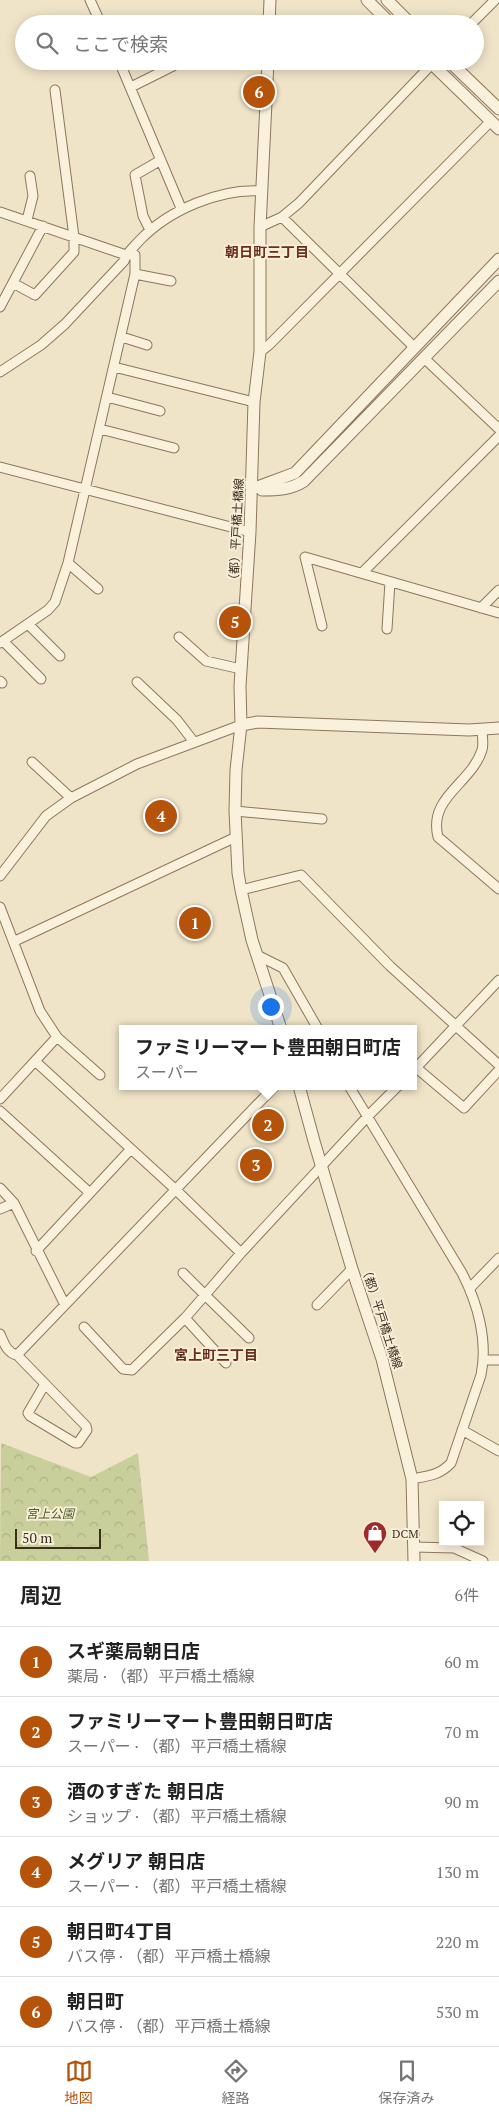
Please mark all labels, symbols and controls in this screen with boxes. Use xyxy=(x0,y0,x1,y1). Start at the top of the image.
search box xyxy=(15,15,484,70)
icon: search xyxy=(33,29,61,57)
text: ここで検索 xyxy=(73,31,168,56)
pin: 6 xyxy=(243,73,275,111)
district label: 朝日町三丁目 xyxy=(225,242,309,261)
street label: （都）平戸橋土橋線 xyxy=(226,478,246,586)
pin: 5 xyxy=(219,603,251,641)
pin: 4 xyxy=(145,797,177,835)
pin: 1 xyxy=(179,904,211,942)
your location xyxy=(258,994,284,1020)
popup xyxy=(119,1025,417,1090)
text: ファミリーマート豊田朝日町店 xyxy=(135,1034,401,1059)
text: スーパー xyxy=(135,1061,199,1083)
pin: 2 xyxy=(252,1106,284,1144)
pin: 3 xyxy=(240,1146,272,1184)
street label: （都）平戸橋土橋線 xyxy=(358,1263,406,1371)
district label: 宮上町三丁目 xyxy=(174,1345,258,1364)
map controls xyxy=(439,1501,484,1546)
button: locate xyxy=(439,1501,484,1546)
park label: 宮上公園 xyxy=(26,1506,76,1521)
shop icon: DCM xyxy=(362,1520,388,1554)
scale bar xyxy=(15,1526,101,1549)
place label: DCM xyxy=(392,1526,419,1541)
text: 50 m xyxy=(22,1528,52,1547)
text: 周辺 xyxy=(20,1581,62,1609)
text: 6件 xyxy=(454,1584,479,1606)
text: スギ薬局朝日店 xyxy=(67,1638,200,1663)
text: 1 xyxy=(31,1651,41,1673)
text: 60 m xyxy=(444,1651,479,1673)
text: 薬局 · （都）平戸橋土橋線 xyxy=(67,1665,255,1687)
text: ファミリーマート豊田朝日町店 xyxy=(67,1708,333,1733)
text: 2 xyxy=(31,1721,41,1743)
text: 70 m xyxy=(444,1721,479,1743)
text: スーパー · （都）平戸橋土橋線 xyxy=(67,1735,286,1757)
text: 酒のすぎた 朝日店 xyxy=(67,1778,224,1803)
text: 3 xyxy=(31,1791,41,1813)
text: 90 m xyxy=(444,1791,479,1813)
text: ショップ · （都）平戸橋土橋線 xyxy=(67,1805,287,1827)
text: メグリア 朝日店 xyxy=(67,1848,205,1873)
text: 4 xyxy=(31,1861,41,1883)
text: 130 m xyxy=(436,1861,479,1883)
text: スーパー · （都）平戸橋土橋線 xyxy=(67,1875,286,1897)
text: 朝日町4丁目 xyxy=(67,1918,173,1943)
text: 5 xyxy=(31,1931,41,1953)
text: 220 m xyxy=(436,1931,479,1953)
text: バス停 · （都）平戸橋土橋線 xyxy=(67,1945,271,1967)
text: 朝日町 xyxy=(67,1988,124,2013)
text: 6 xyxy=(31,2001,41,2023)
text: 530 m xyxy=(436,2001,479,2023)
text: バス停 · （都）平戸橋土橋線 xyxy=(67,2015,271,2037)
tab: 地図 xyxy=(65,2057,93,2107)
tab: 経路 xyxy=(222,2057,250,2107)
tab: 保存済み xyxy=(379,2057,435,2107)

